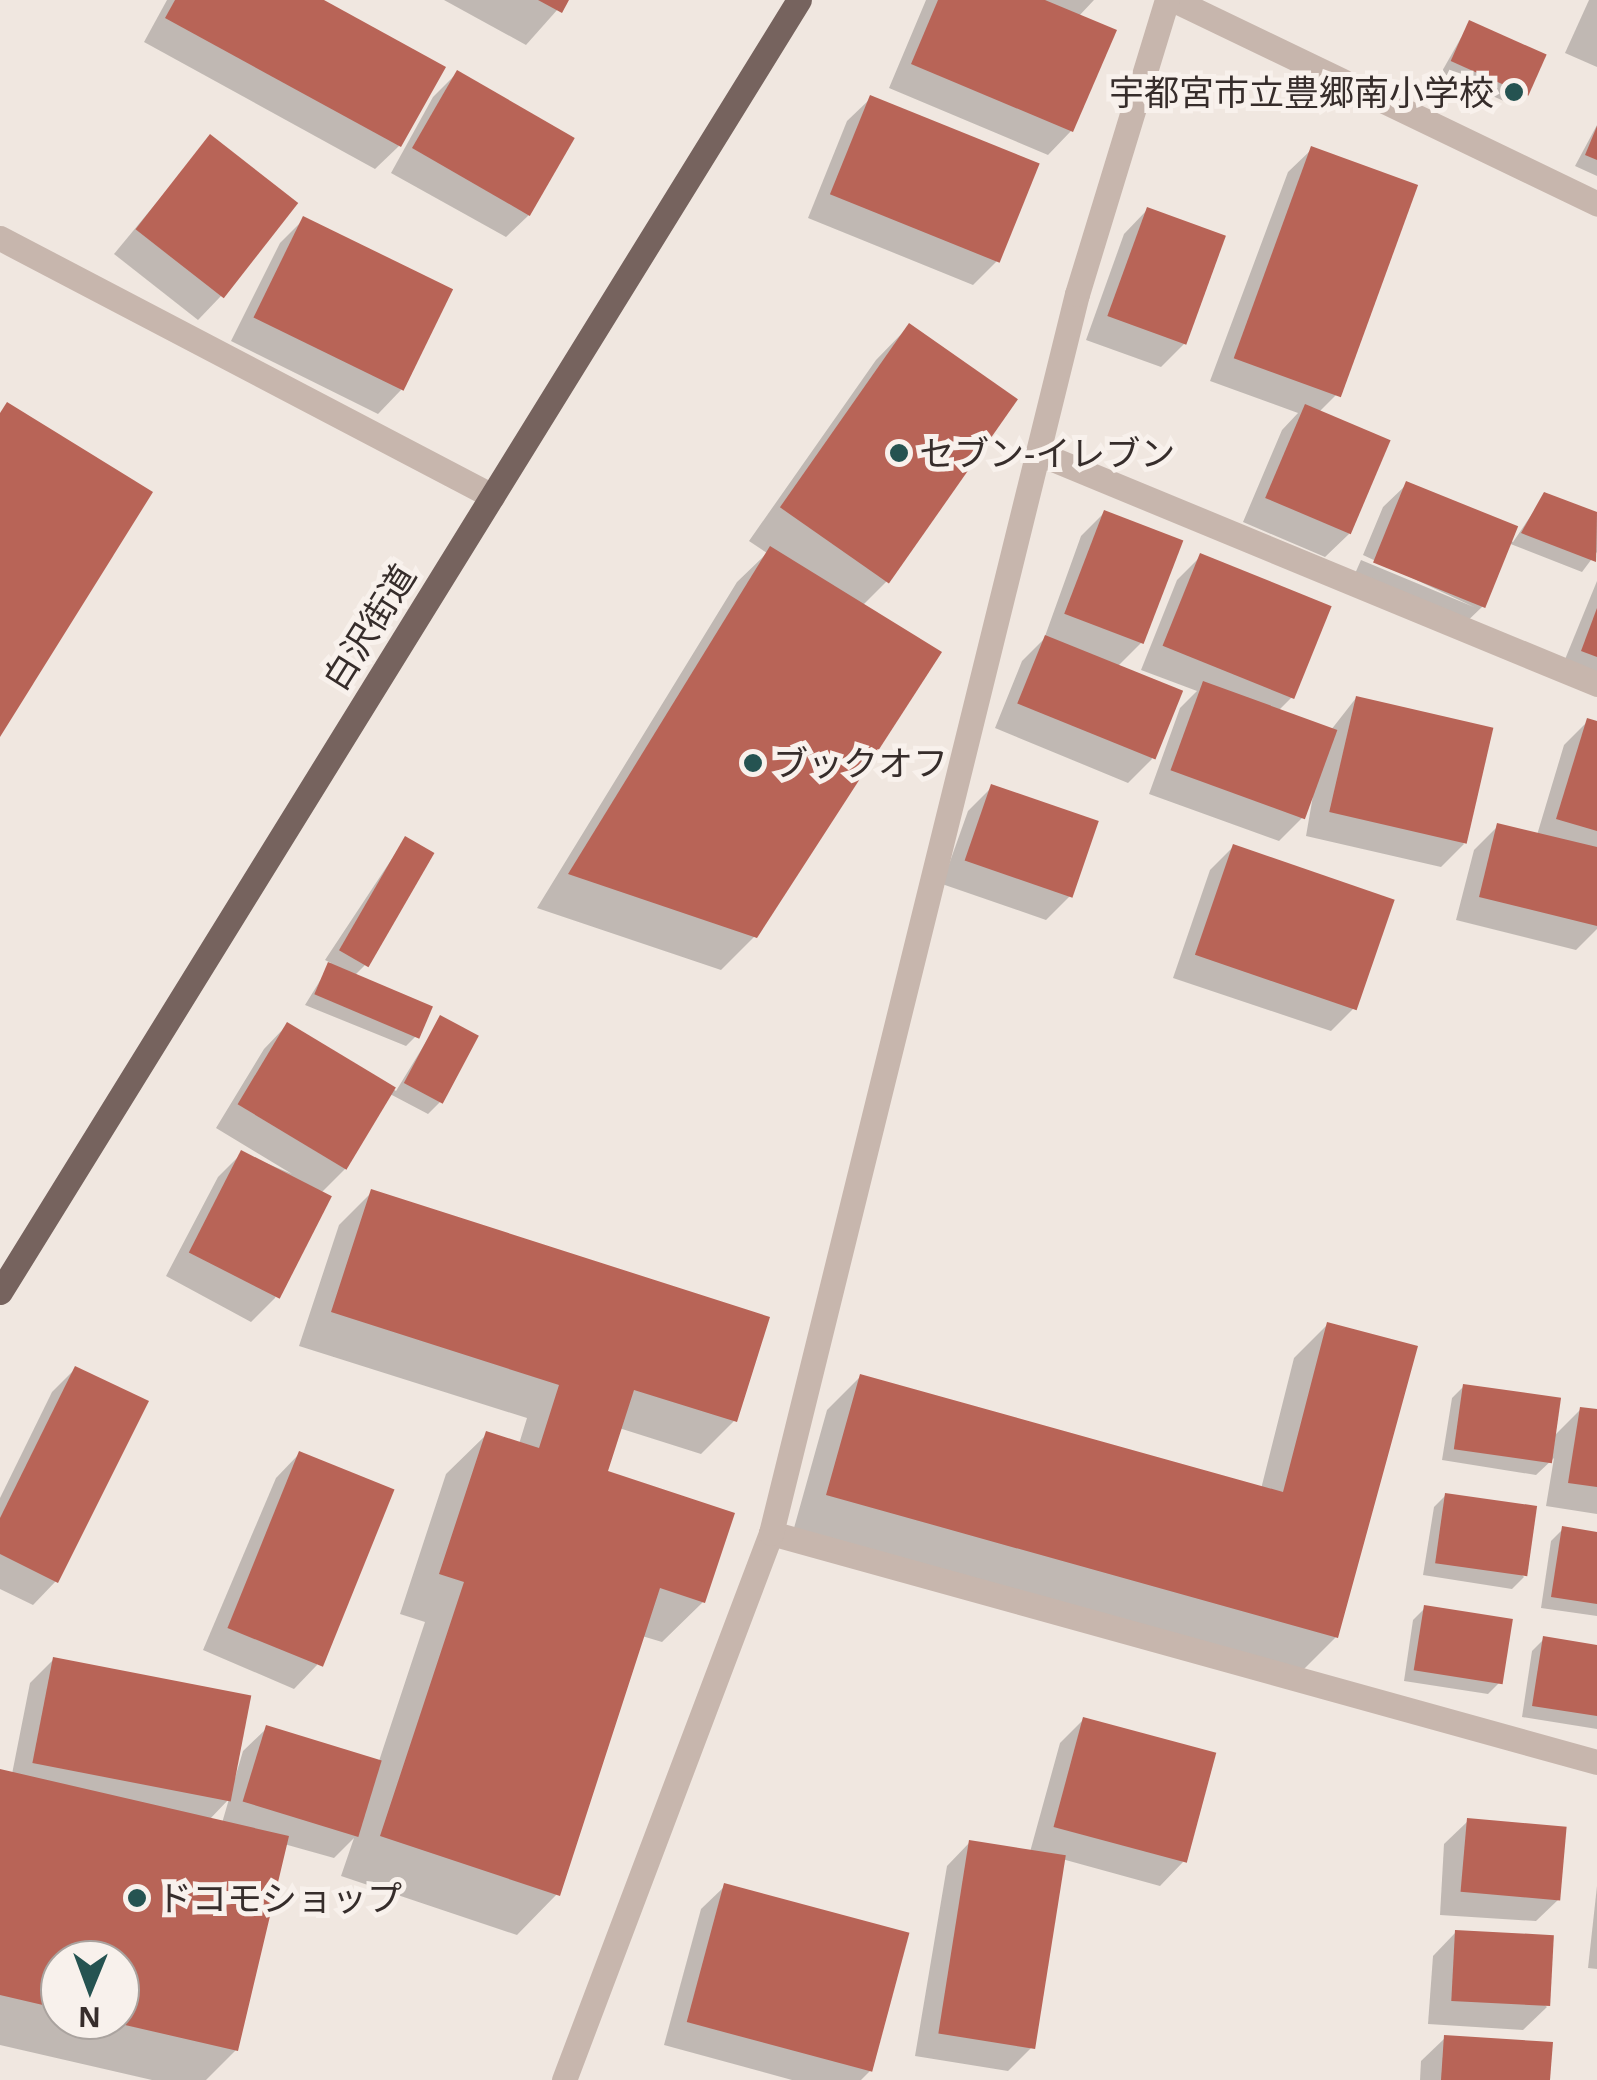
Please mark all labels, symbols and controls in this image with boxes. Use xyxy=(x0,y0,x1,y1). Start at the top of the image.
place label: 宇都宮市立豊郷南小学校 xyxy=(1109,71,1494,113)
marker: 宇都宮市立豊郷南小学校 xyxy=(1503,81,1525,103)
place label: セブン-イレブン xyxy=(919,432,1175,474)
marker: セブン-イレブン xyxy=(888,442,910,464)
street label: 白沢街道 xyxy=(314,557,424,697)
place label: ブックオフ xyxy=(773,742,948,784)
marker: ブックオフ xyxy=(742,752,764,774)
place label: ドコモショップ xyxy=(157,1877,402,1919)
marker: ドコモショップ xyxy=(126,1887,148,1909)
north arrow xyxy=(40,1940,140,2040)
text: N xyxy=(78,1999,101,2037)

